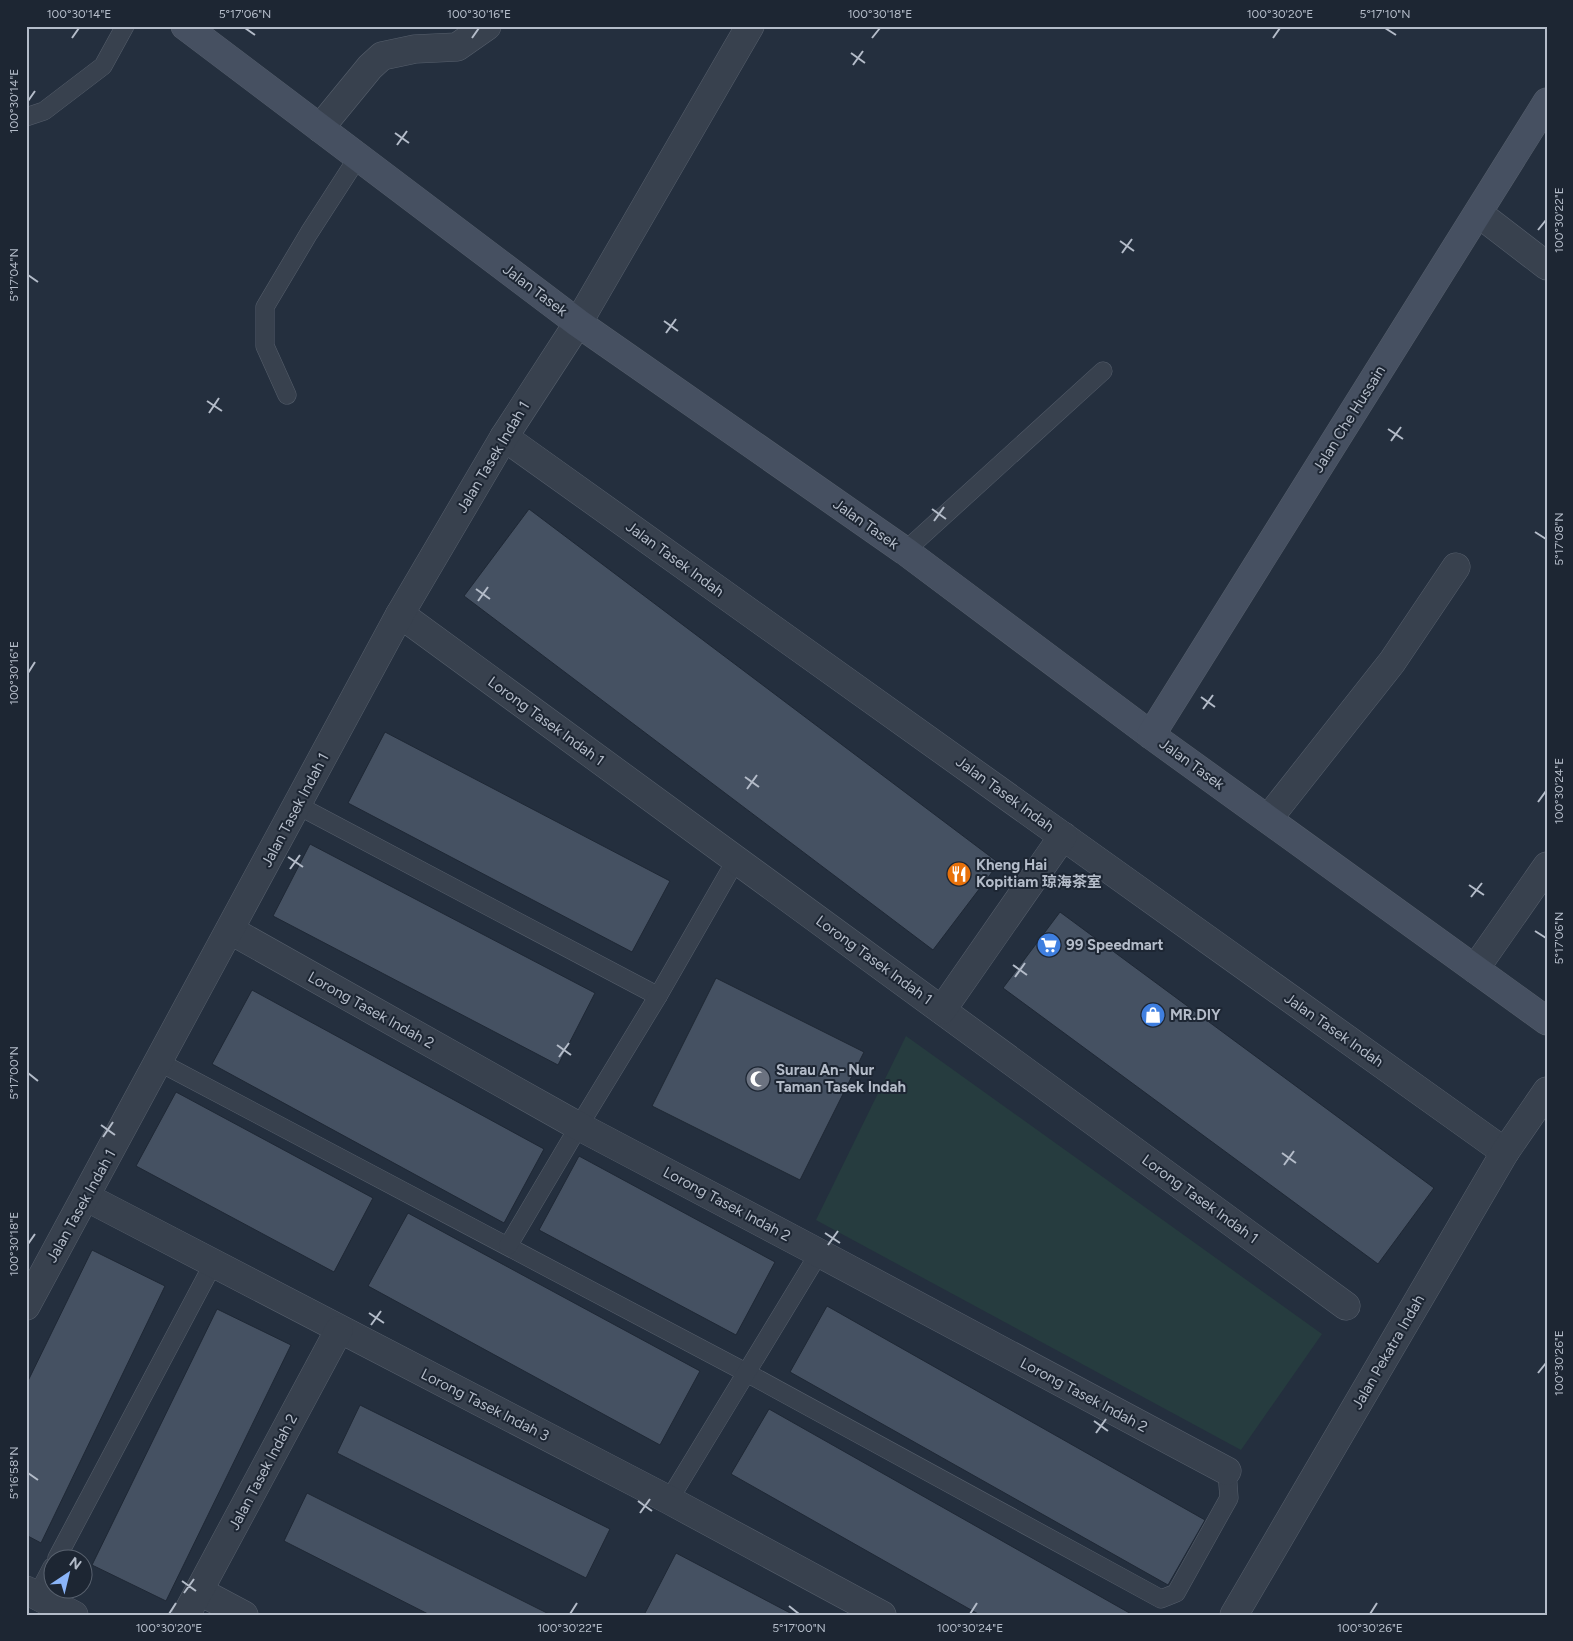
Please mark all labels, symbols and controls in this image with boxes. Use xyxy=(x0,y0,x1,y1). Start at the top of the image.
text: 100°30'14"E xyxy=(47,7,111,21)
text: 5°17'06"N xyxy=(219,7,271,21)
text: 100°30'16"E xyxy=(447,7,511,21)
text: 100°30'18"E xyxy=(848,7,912,21)
text: 100°30'20"E xyxy=(1247,7,1313,21)
text: 5°17'10"N xyxy=(1360,7,1410,21)
text: 100°30'14"E xyxy=(7,69,21,133)
text: 100°30'22"E xyxy=(1552,187,1566,253)
text: 5°17'04"N xyxy=(7,248,21,302)
street label: Jalan Tasek xyxy=(499,260,571,320)
street label: Jalan Che Hussain xyxy=(1309,362,1389,476)
street label: Jalan Tasek Indah 1 xyxy=(453,398,533,516)
street label: Jalan Tasek xyxy=(830,495,903,554)
text: 5°17'08"N xyxy=(1552,512,1566,566)
street label: Jalan Tasek Indah xyxy=(622,517,728,601)
text: 100°30'16"E xyxy=(7,641,21,705)
street label: Lorong Tasek Indah 1 xyxy=(484,673,608,769)
street label: Jalan Tasek xyxy=(1156,734,1229,794)
street label: Jalan Tasek Indah 1 xyxy=(257,750,333,870)
street label: Jalan Tasek Indah xyxy=(952,752,1058,836)
text: 100°30'24"E xyxy=(1552,758,1566,824)
place label: Kheng Hai Kopitiam 琼海茶室 xyxy=(976,856,1102,891)
restaurant icon: Kheng Hai Kopitiam 琼海茶室 xyxy=(946,861,972,887)
street label: Lorong Tasek Indah 1 xyxy=(812,912,936,1008)
text: 5°17'06"N xyxy=(1552,912,1566,964)
supermarket icon: 99 Speedmart xyxy=(1036,932,1062,958)
place label: 99 Speedmart xyxy=(1066,936,1163,954)
street label: Lorong Tasek Indah 2 xyxy=(305,968,437,1052)
street label: Jalan Tasek Indah xyxy=(1281,989,1387,1071)
shop icon: MR.DIY xyxy=(1140,1002,1166,1028)
place label: MR.DIY xyxy=(1170,1006,1221,1024)
text: 5°17'00"N xyxy=(7,1046,21,1100)
place label: Surau An- Nur Taman Tasek Indah xyxy=(776,1061,906,1096)
mosque icon: Surau An- Nur Taman Tasek Indah xyxy=(745,1066,771,1092)
street label: Jalan Tasek Indah 1 xyxy=(42,1146,120,1266)
street label: Lorong Tasek Indah 1 xyxy=(1138,1151,1262,1247)
street label: Lorong Tasek Indah 2 xyxy=(660,1163,794,1245)
text: 100°30'18"E xyxy=(7,1212,21,1276)
street label: Jalan Pekatra Indah xyxy=(1348,1292,1428,1412)
text: 100°30'26"E xyxy=(1552,1330,1566,1396)
street label: Lorong Tasek Indah 2 xyxy=(1017,1354,1151,1436)
street label: Lorong Tasek Indah 3 xyxy=(418,1365,552,1445)
street label: Jalan Tasek Indah 2 xyxy=(225,1411,301,1533)
text: 5°16'58"N xyxy=(7,1447,21,1499)
north arrow xyxy=(42,1548,92,1598)
text: N xyxy=(66,1554,84,1574)
text: 100°30'20"E xyxy=(136,1621,202,1635)
text: 100°30'22"E xyxy=(537,1621,603,1635)
text: 5°17'00"N xyxy=(772,1621,826,1635)
text: 100°30'24"E xyxy=(937,1621,1003,1635)
text: 100°30'26"E xyxy=(1337,1621,1403,1635)

